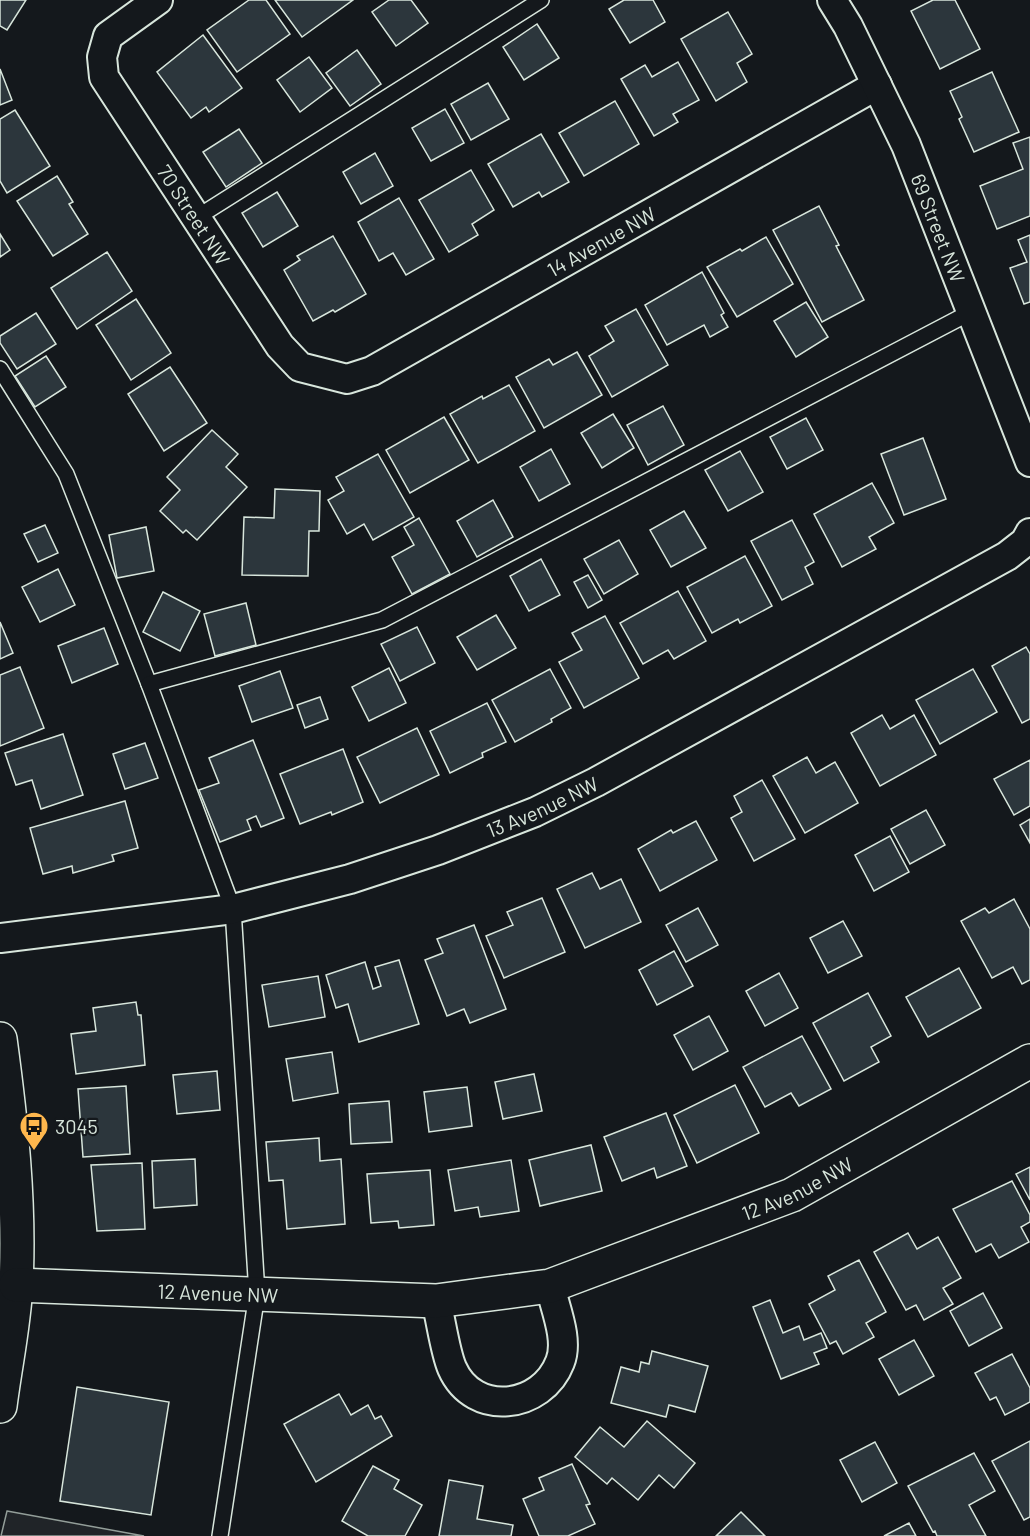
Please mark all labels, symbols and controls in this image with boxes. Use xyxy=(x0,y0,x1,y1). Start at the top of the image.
street label: 70 Street NW xyxy=(153,160,236,269)
street label: 69 Street NW xyxy=(906,170,971,286)
street label: 14 Avenue NW xyxy=(543,201,660,281)
street label: 13 Avenue NW xyxy=(483,771,602,842)
bus stop icon: 3045 xyxy=(18,1110,50,1152)
place label: 3045 xyxy=(55,1114,98,1138)
street label: 12 Avenue NW xyxy=(738,1151,857,1225)
street label: 12 Avenue NW xyxy=(157,1278,279,1307)

